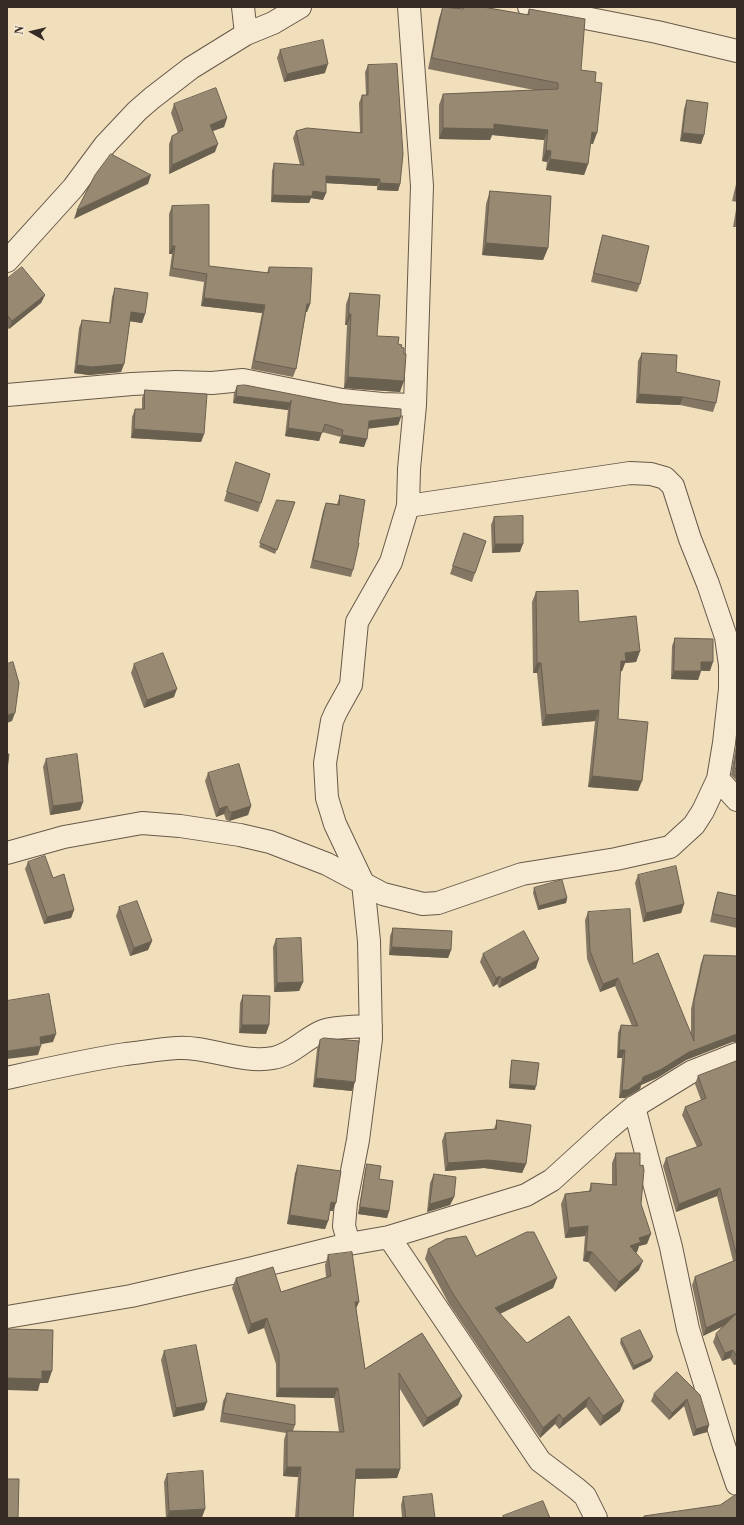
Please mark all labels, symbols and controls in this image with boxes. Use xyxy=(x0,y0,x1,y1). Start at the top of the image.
north arrow xyxy=(12,12,52,52)
text: N xyxy=(13,25,28,36)

